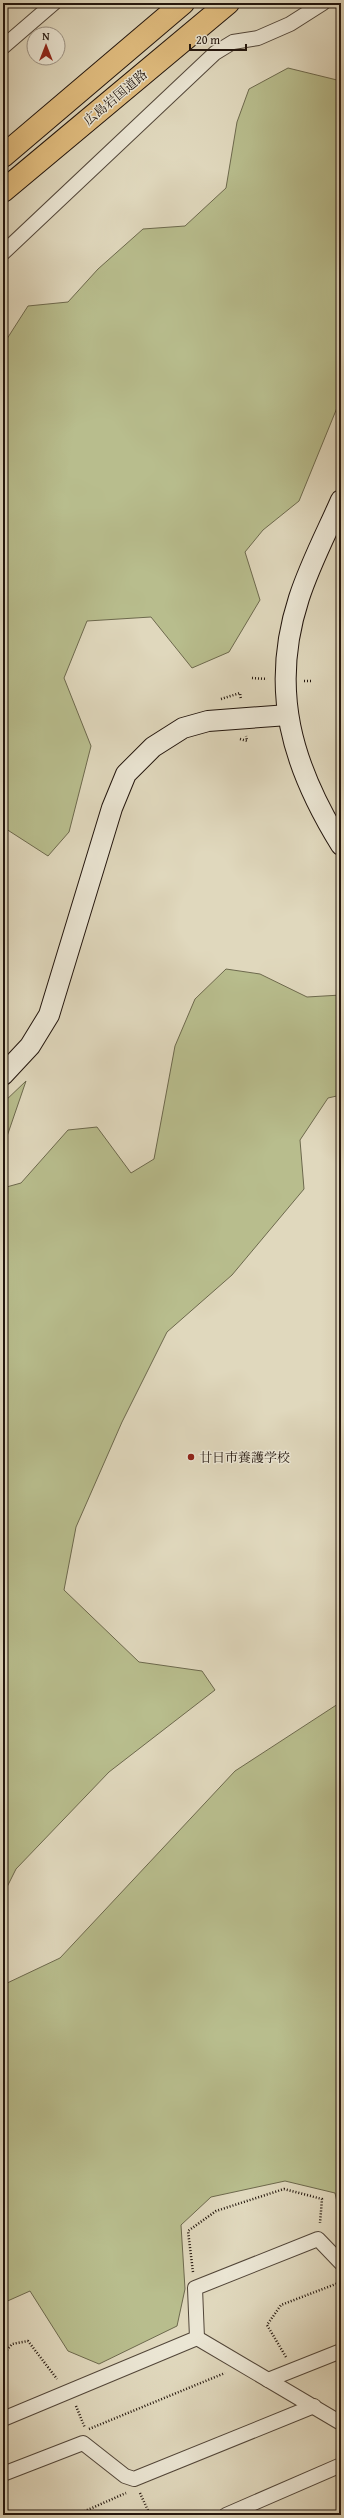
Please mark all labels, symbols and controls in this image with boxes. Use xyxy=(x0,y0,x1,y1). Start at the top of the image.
north arrow xyxy=(26,26,66,66)
scale bar xyxy=(190,26,246,52)
text: N xyxy=(42,28,50,44)
text: 20 m xyxy=(196,31,220,48)
street label: 広島岩国道路 xyxy=(79,65,151,130)
place label: 廿日市養護学校 xyxy=(199,1448,290,1467)
marker: 廿日市養護学校 xyxy=(186,1452,196,1462)

